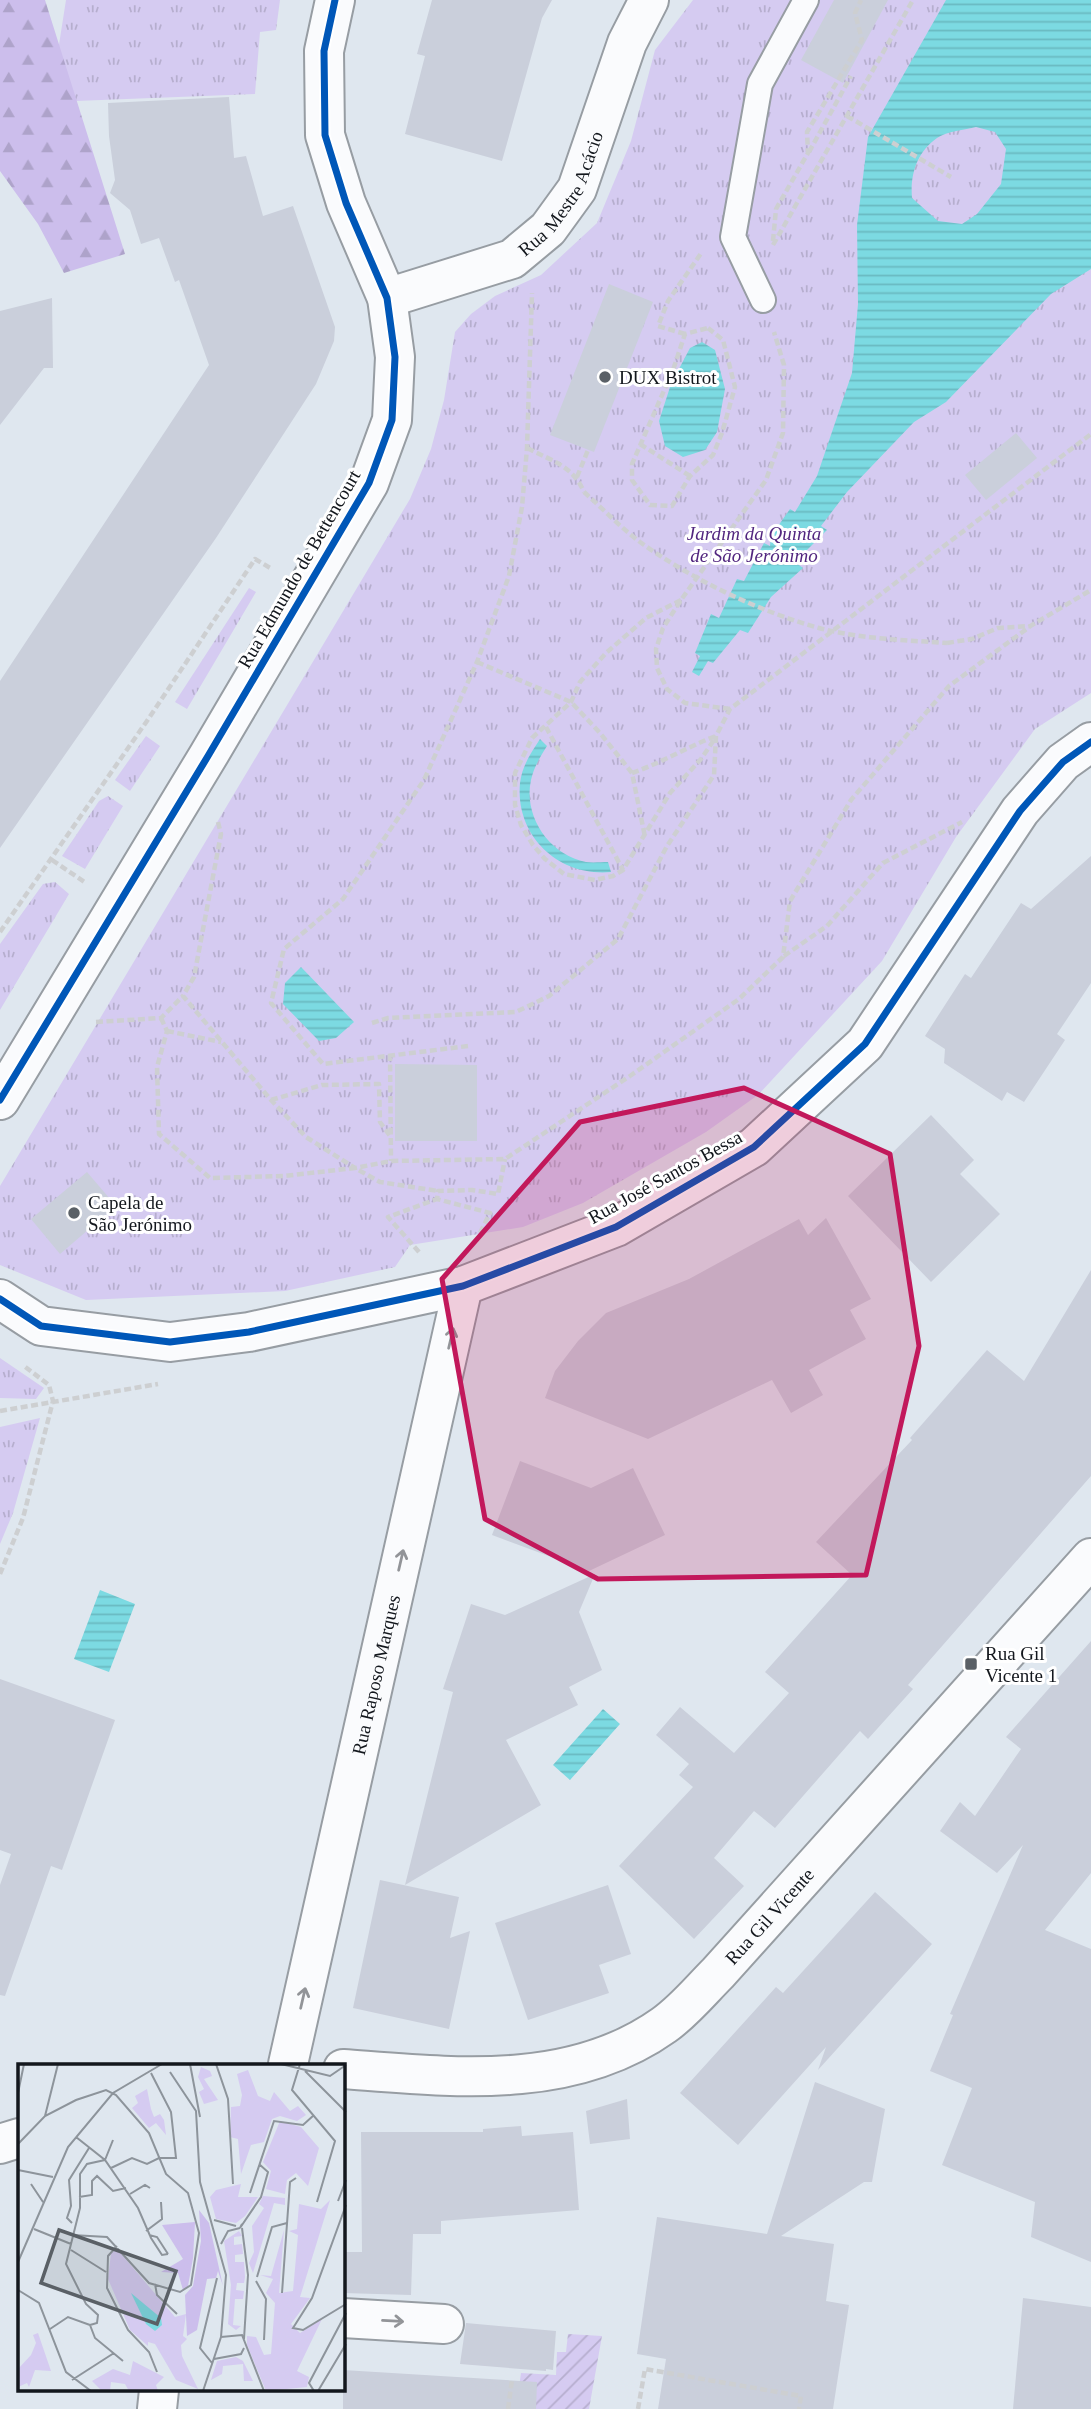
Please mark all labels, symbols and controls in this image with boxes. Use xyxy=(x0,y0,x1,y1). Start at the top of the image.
street label: Rua Mestre Acácio xyxy=(514,128,607,260)
place label: DUX Bistrot xyxy=(619,367,717,388)
marker: DUX Bistrot xyxy=(597,369,613,385)
street label: Rua Edmundo de Bettencourt xyxy=(234,466,365,672)
park label: Jardim da Quinta de São Jerónimo xyxy=(687,523,821,566)
street label: Rua José Santos Bessa xyxy=(584,1126,746,1228)
place label: Capela de São Jerónimo xyxy=(88,1192,192,1235)
marker: Capela de São Jerónimo xyxy=(66,1205,82,1221)
one-way arrow xyxy=(445,1328,458,1350)
one-way arrow xyxy=(395,1550,408,1572)
street label: Rua Raposo Marques xyxy=(347,1593,404,1757)
place label: Rua Gil Vicente 1 xyxy=(985,1643,1057,1686)
marker: Rua Gil Vicente 1 xyxy=(963,1656,979,1672)
street label: Rua Gil Vicente xyxy=(721,1864,818,1968)
one-way arrow xyxy=(297,1987,310,2009)
inset map xyxy=(18,2064,345,2392)
one-way arrow xyxy=(382,2314,405,2327)

